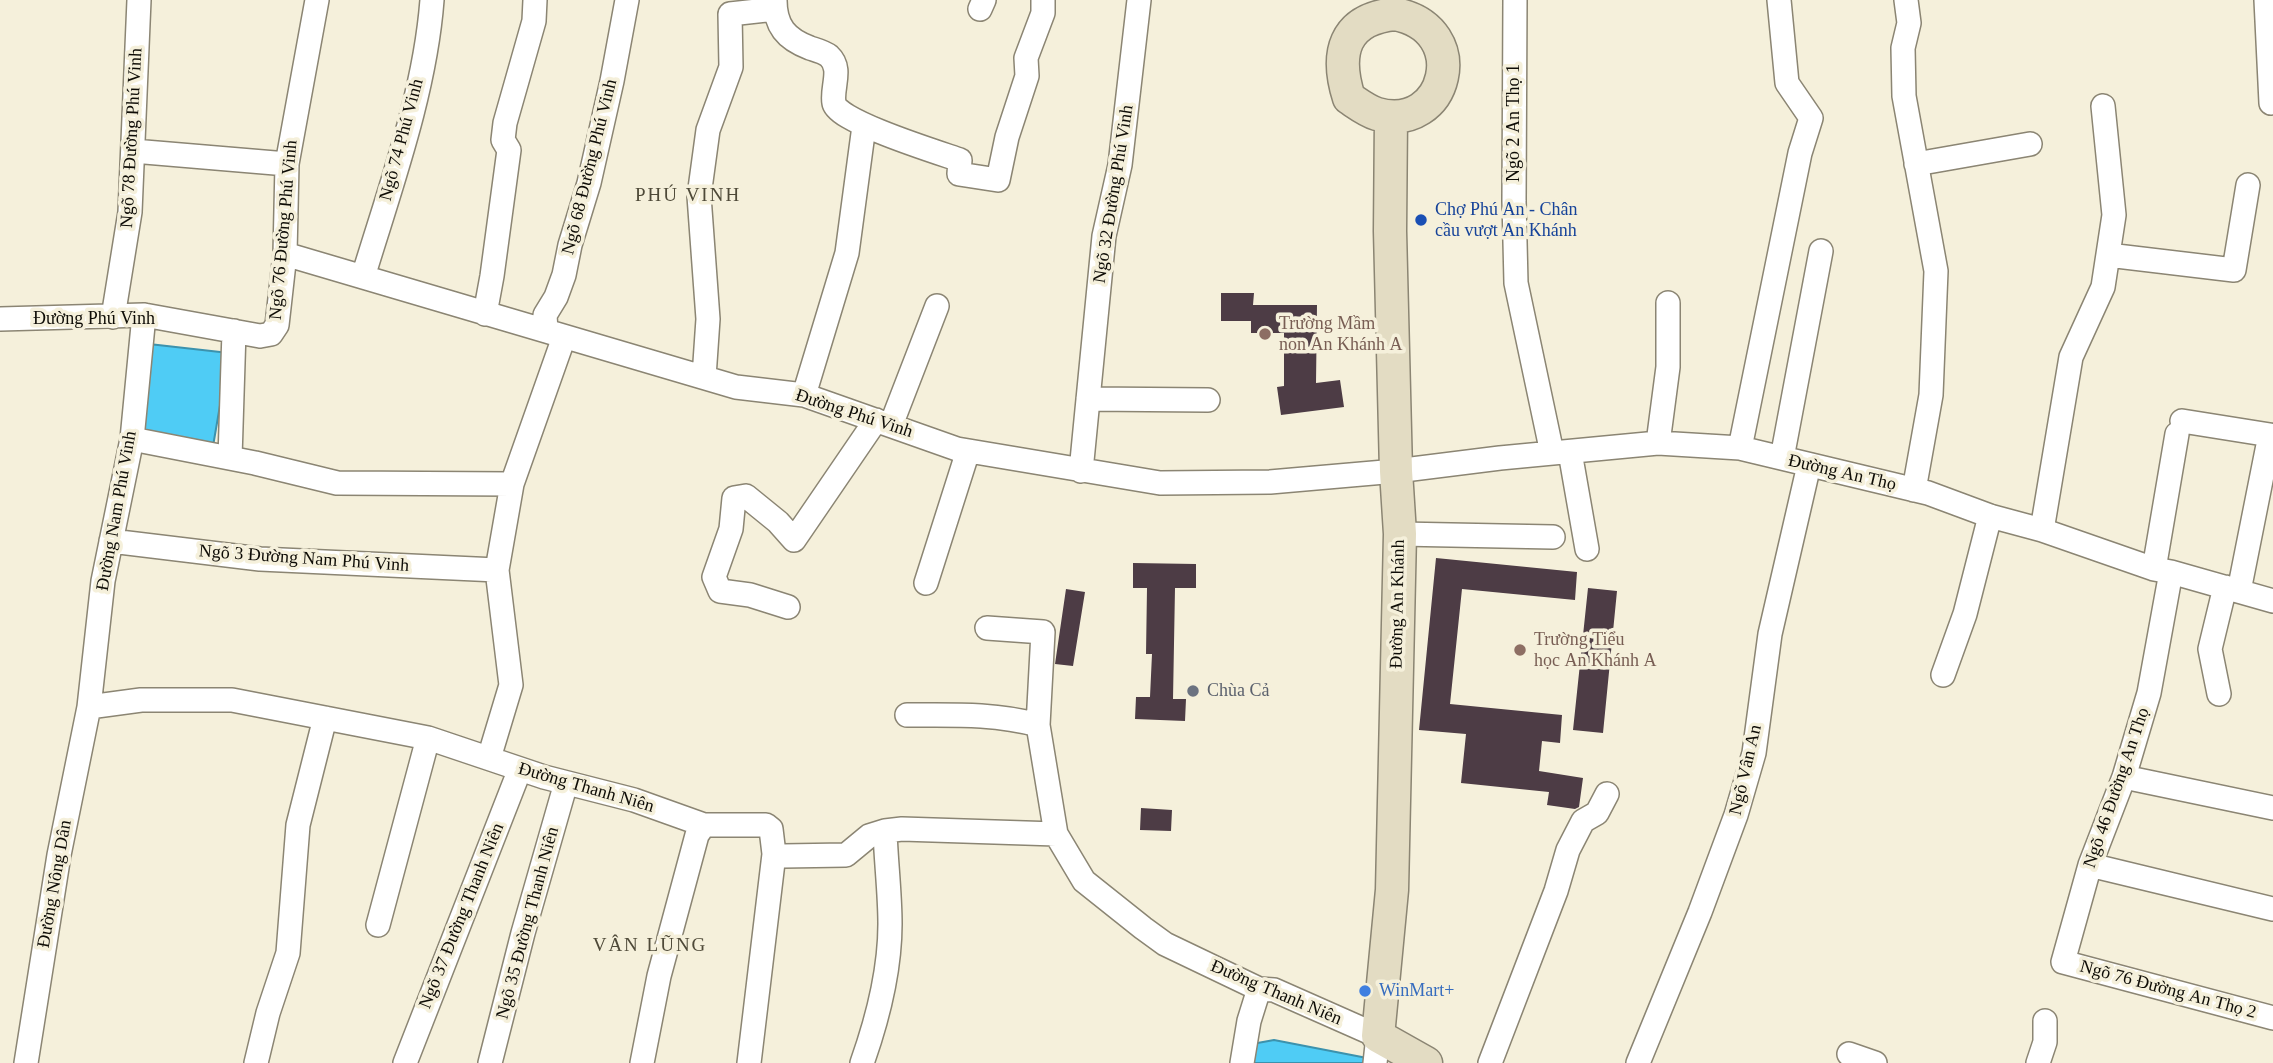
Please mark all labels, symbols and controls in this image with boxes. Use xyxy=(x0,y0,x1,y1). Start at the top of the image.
street label: Ngõ 78 Đường Phú Vinh xyxy=(116,47,148,229)
street label: Ngõ 2 An Thọ 1 xyxy=(1503,64,1525,182)
street label: Ngõ 74 Phú Vinh xyxy=(375,77,429,203)
street label: Ngõ 68 Đường Phú Vinh xyxy=(558,77,622,257)
street label: Ngõ 32 Đường Phú Vinh xyxy=(1089,103,1139,285)
street label: Ngõ 76 Đường Phú Vinh xyxy=(265,139,303,321)
district label: PHÚ VINH xyxy=(636,185,740,207)
place label: Chợ Phú An - Chân cầu vượt An Khánh xyxy=(1435,199,1578,242)
marker: Chợ Phú An - Chân cầu vượt An Khánh xyxy=(1413,212,1429,228)
street label: Đường Phú Vinh xyxy=(33,308,155,330)
place label: Trường Mầm non An Khánh A xyxy=(1279,313,1402,356)
marker: Trường Mầm non An Khánh A xyxy=(1257,326,1273,342)
street label: Đường Phú Vinh xyxy=(793,385,915,443)
street label: Đường Nam Phú Vinh xyxy=(92,430,142,592)
street label: Đường An Thọ xyxy=(1786,450,1898,496)
street label: Đường An Khánh xyxy=(1386,539,1410,669)
street label: Ngõ 3 Đường Nam Phú Vinh xyxy=(198,541,410,577)
place label: Trường Tiểu học An Khánh A xyxy=(1534,629,1656,672)
marker: Trường Tiểu học An Khánh A xyxy=(1512,642,1528,658)
place label: Chùa Cả xyxy=(1207,680,1269,702)
marker: Chùa Cả xyxy=(1185,683,1201,699)
street label: Ngõ 46 Đường An Thọ xyxy=(2079,705,2155,871)
street label: Ngõ Vân An xyxy=(1725,723,1767,817)
street label: Đường Thanh Niên xyxy=(516,758,656,818)
street label: Đường Nông Dân xyxy=(33,818,77,950)
street label: Ngõ 37 Đường Thanh Niên xyxy=(415,820,509,1012)
street label: Ngõ 35 Đường Thanh Niên xyxy=(492,824,564,1022)
district label: VÂN LŨNG xyxy=(594,935,706,957)
street label: Đường Thanh Niên xyxy=(1207,956,1345,1030)
street label: Ngõ 76 Đường An Thọ 2 xyxy=(2077,956,2259,1024)
place label: WinMart+ xyxy=(1379,980,1454,1002)
marker: WinMart+ xyxy=(1357,983,1373,999)

